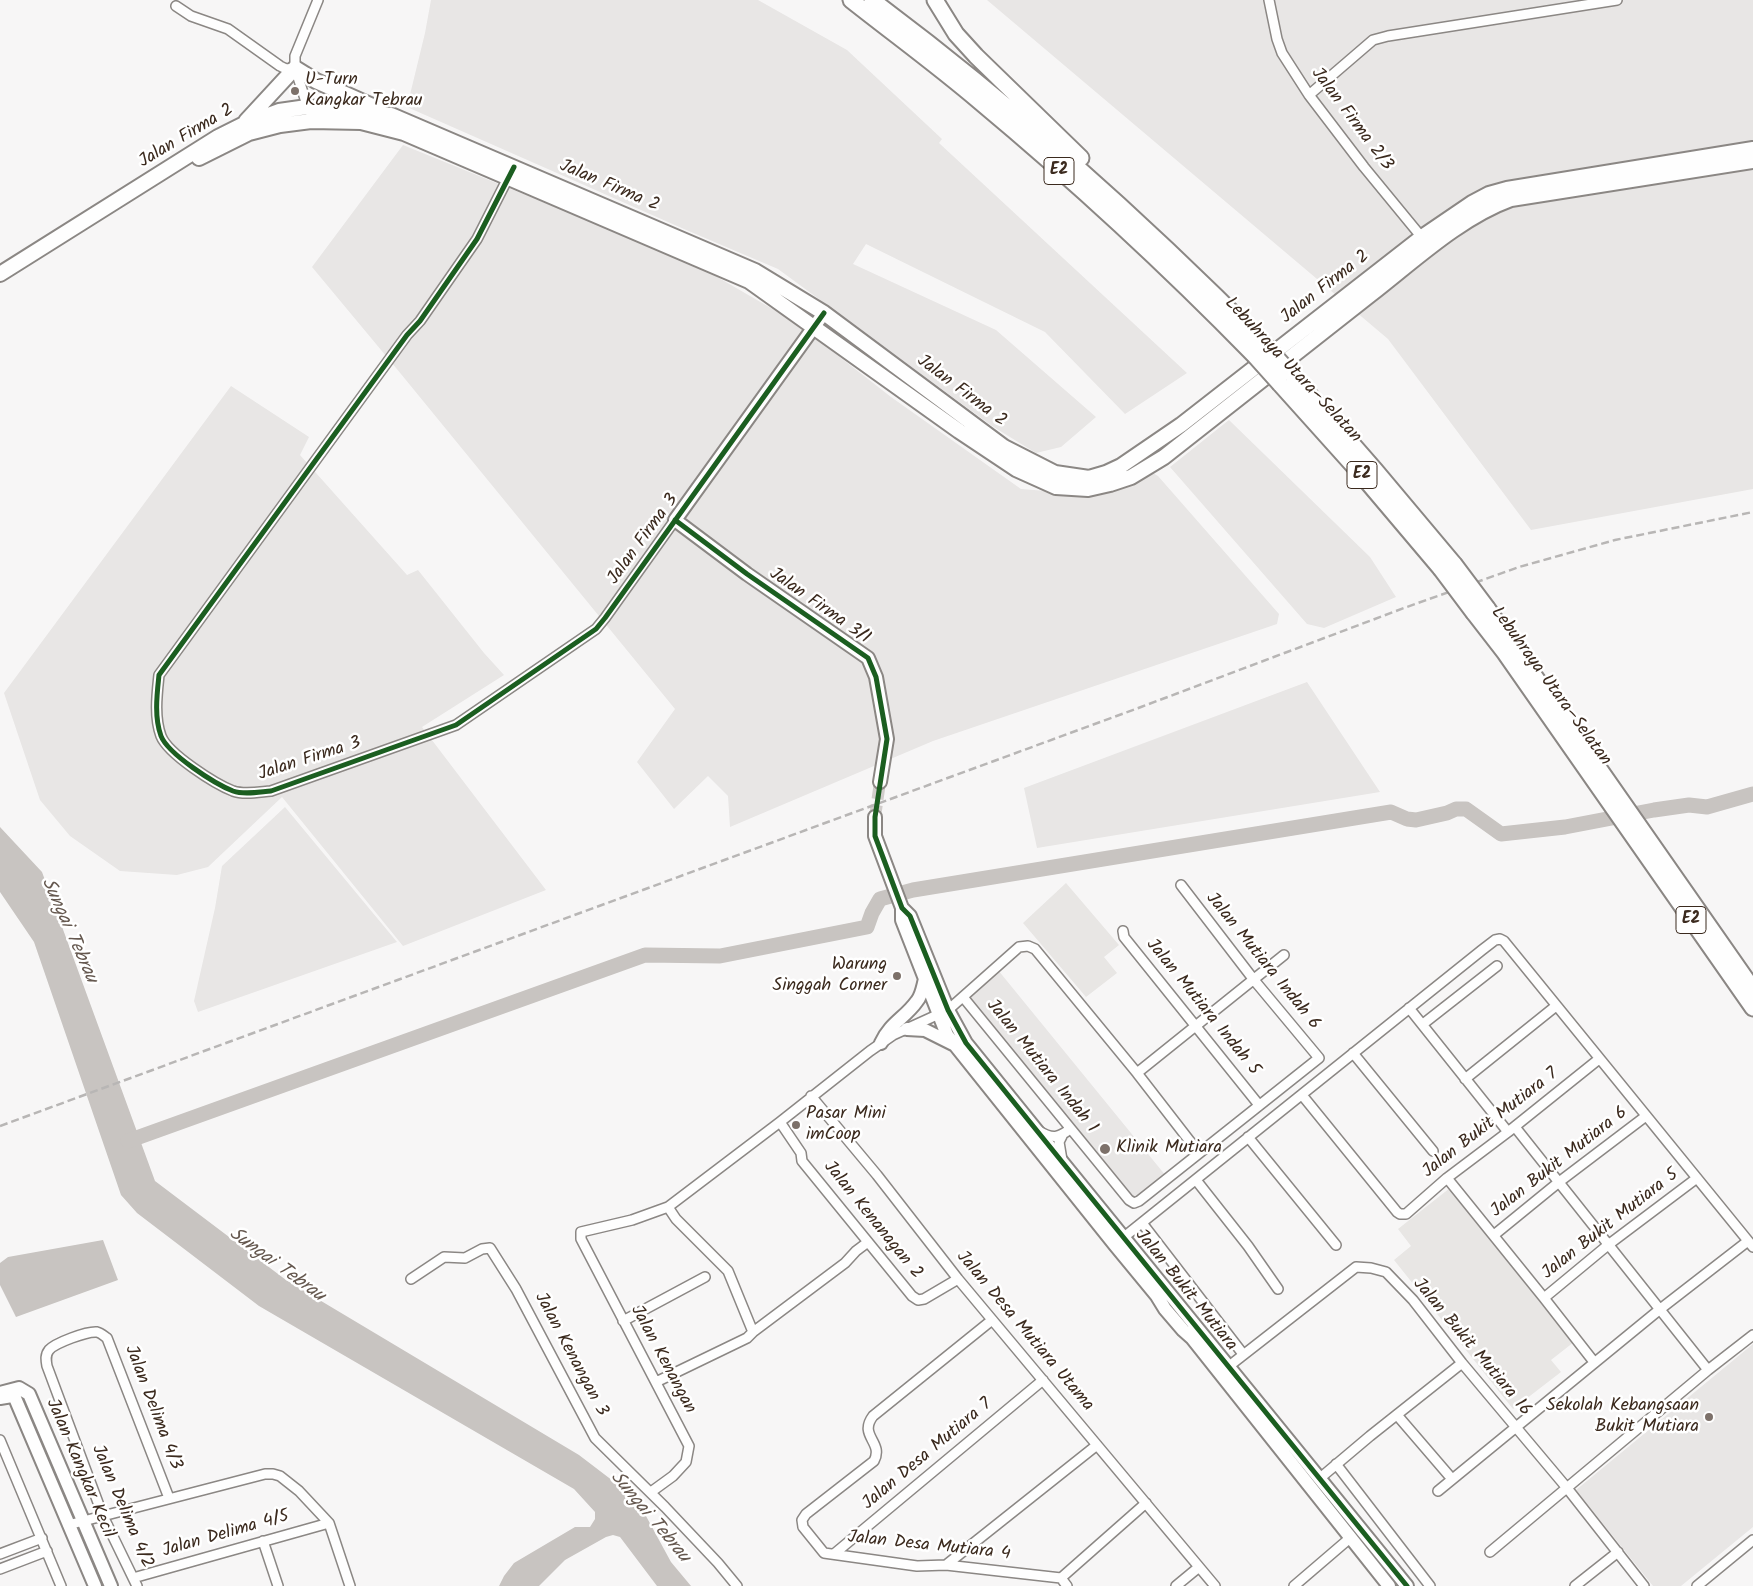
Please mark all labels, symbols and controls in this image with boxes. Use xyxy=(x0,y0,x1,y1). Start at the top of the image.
street label: Jalan Firma 2/3 xyxy=(1305,64,1397,176)
place label: U-Turn Kangkar Tebrau xyxy=(305,70,423,112)
marker: U-Turn Kangkar Tebrau xyxy=(289,85,301,97)
street label: Jalan Firma 2 xyxy=(136,100,238,174)
street label: Jalan Firma 2 xyxy=(556,156,662,218)
road number: E2 xyxy=(1044,158,1074,185)
street label: Jalan Firma 2 xyxy=(1277,247,1375,329)
street label: Lebuhraya Utara–Selatan xyxy=(1219,294,1365,448)
street label: Jalan Firma 2 xyxy=(912,351,1010,433)
road number: E2 xyxy=(1347,462,1377,488)
street label: Jalan Firma 3 xyxy=(604,491,684,589)
street label: Jalan Firma 3/1 xyxy=(764,564,874,650)
street label: Lebuhraya Utara–Selatan xyxy=(1485,603,1615,771)
street label: Jalan Firma 3 xyxy=(256,733,364,787)
water label: Sungai Tebrau xyxy=(35,875,101,987)
street label: Jalan Mutiara Indah 6 xyxy=(1200,889,1324,1035)
road number: E2 xyxy=(1676,906,1706,934)
street label: Jalan Mutiara Indah 5 xyxy=(1140,935,1264,1081)
place label: Warung Singgah Corner xyxy=(773,955,887,998)
marker: Warung Singgah Corner xyxy=(891,970,903,982)
street label: Jalan Mutiara Indah 1 xyxy=(980,996,1102,1138)
street label: Jalan Bukit Mutiara 7 xyxy=(1419,1064,1563,1184)
street label: Jalan Bukit Mutiara 6 xyxy=(1487,1103,1633,1223)
place label: Pasar Mini imCoop xyxy=(806,1104,886,1146)
marker: Pasar Mini imCoop xyxy=(790,1119,802,1131)
place label: Klinik Mutiara xyxy=(1116,1138,1222,1160)
marker: Klinik Mutiara xyxy=(1098,1142,1112,1156)
street label: Jalan Kenanagan 2 xyxy=(818,1158,926,1284)
street label: Jalan Bukit Mutiara 5 xyxy=(1538,1165,1684,1285)
water label: Sungai Tebrau xyxy=(224,1224,328,1308)
street label: Jalan Bukit Mutiara xyxy=(1129,1226,1241,1356)
street label: Jalan Desa Mutiara Utama xyxy=(951,1247,1097,1417)
street label: Jalan Bukit Mutiara 16 xyxy=(1407,1275,1535,1421)
street label: Jalan Kenangan 3 xyxy=(528,1289,612,1421)
street label: Jalan Kenangan xyxy=(624,1302,700,1418)
street label: Jalan Delima 4/3 xyxy=(118,1343,186,1473)
street label: Jalan Desa Mutiara 7 xyxy=(859,1395,997,1515)
street label: Jalan Kangkar Kecil xyxy=(40,1396,118,1542)
place label: Sekolah Kebangsaan Bukit Mutiara xyxy=(1546,1396,1699,1438)
marker: Sekolah Kebangsaan Bukit Mutiara xyxy=(1703,1411,1715,1423)
street label: Jalan Delima 4/2 xyxy=(85,1442,157,1572)
water label: Sungai Tebrau xyxy=(604,1468,694,1568)
street label: Jalan Delima 4/5 xyxy=(160,1507,292,1563)
street label: Jalan Desa Mutiara 4 xyxy=(846,1528,1012,1566)

